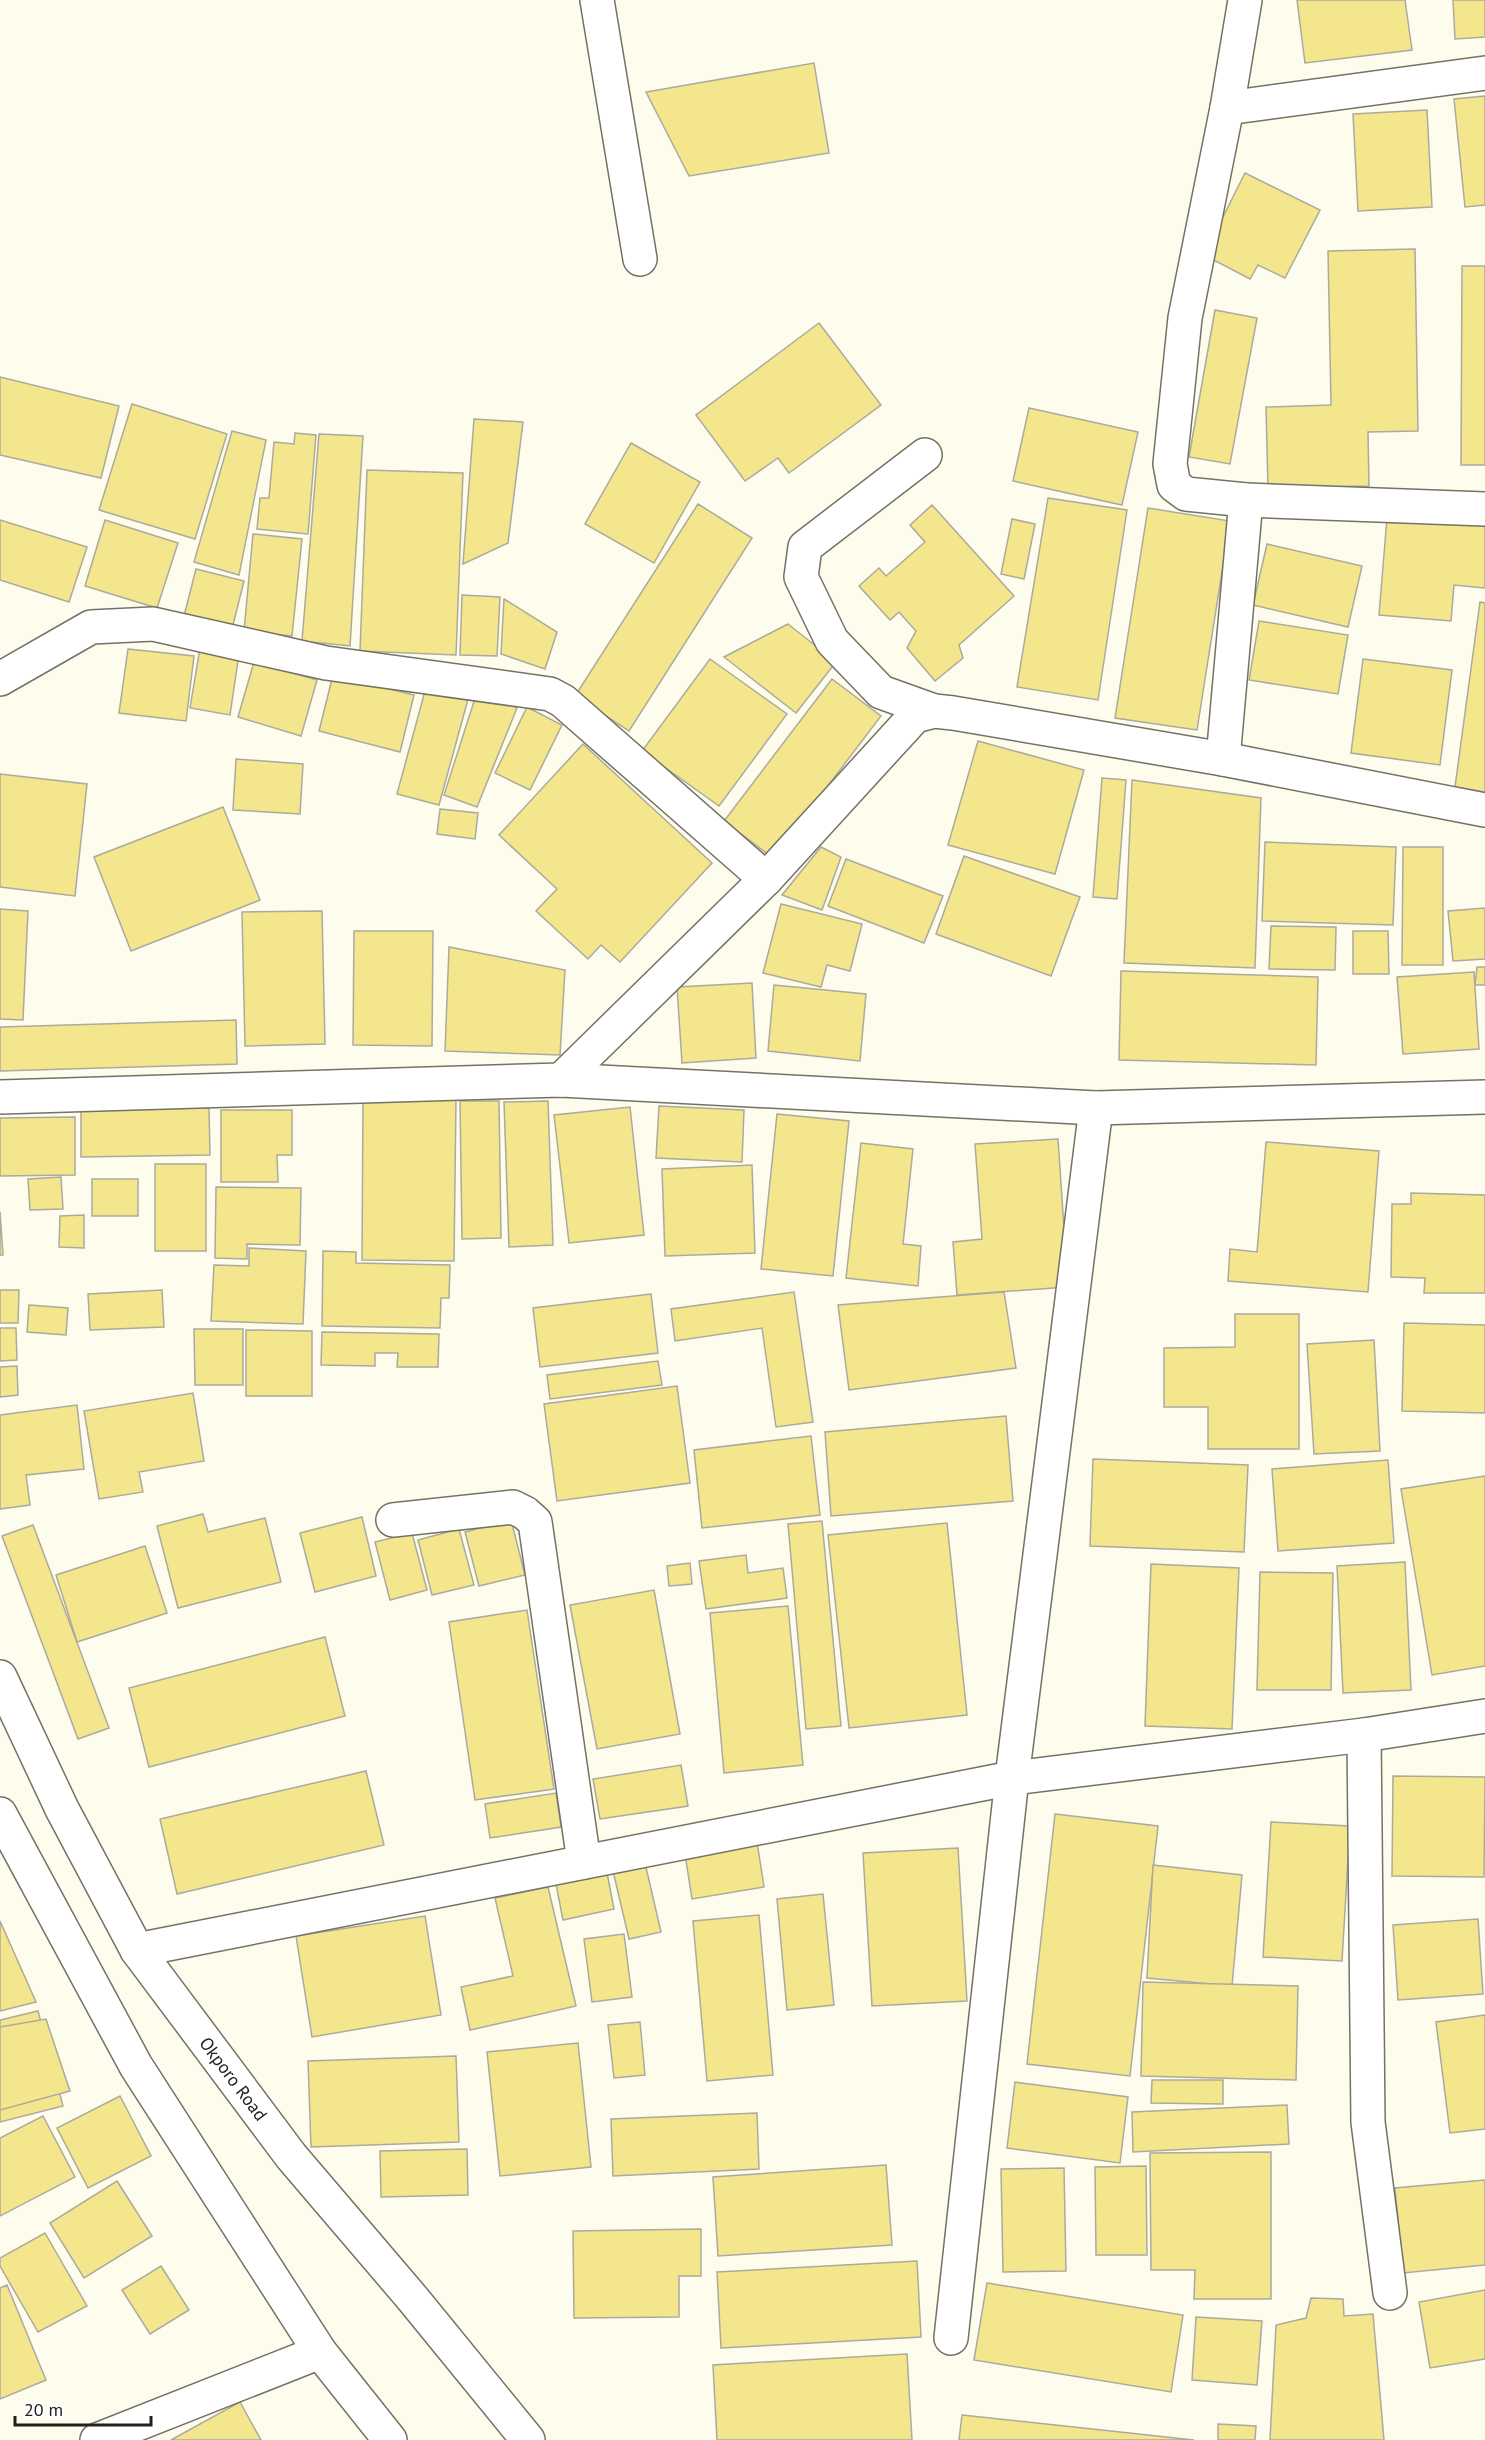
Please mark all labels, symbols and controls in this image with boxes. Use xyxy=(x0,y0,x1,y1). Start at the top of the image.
street label: Okporo Road xyxy=(194,2032,272,2125)
scale bar xyxy=(15,2389,152,2427)
text: 20 m xyxy=(24,2398,63,2421)

